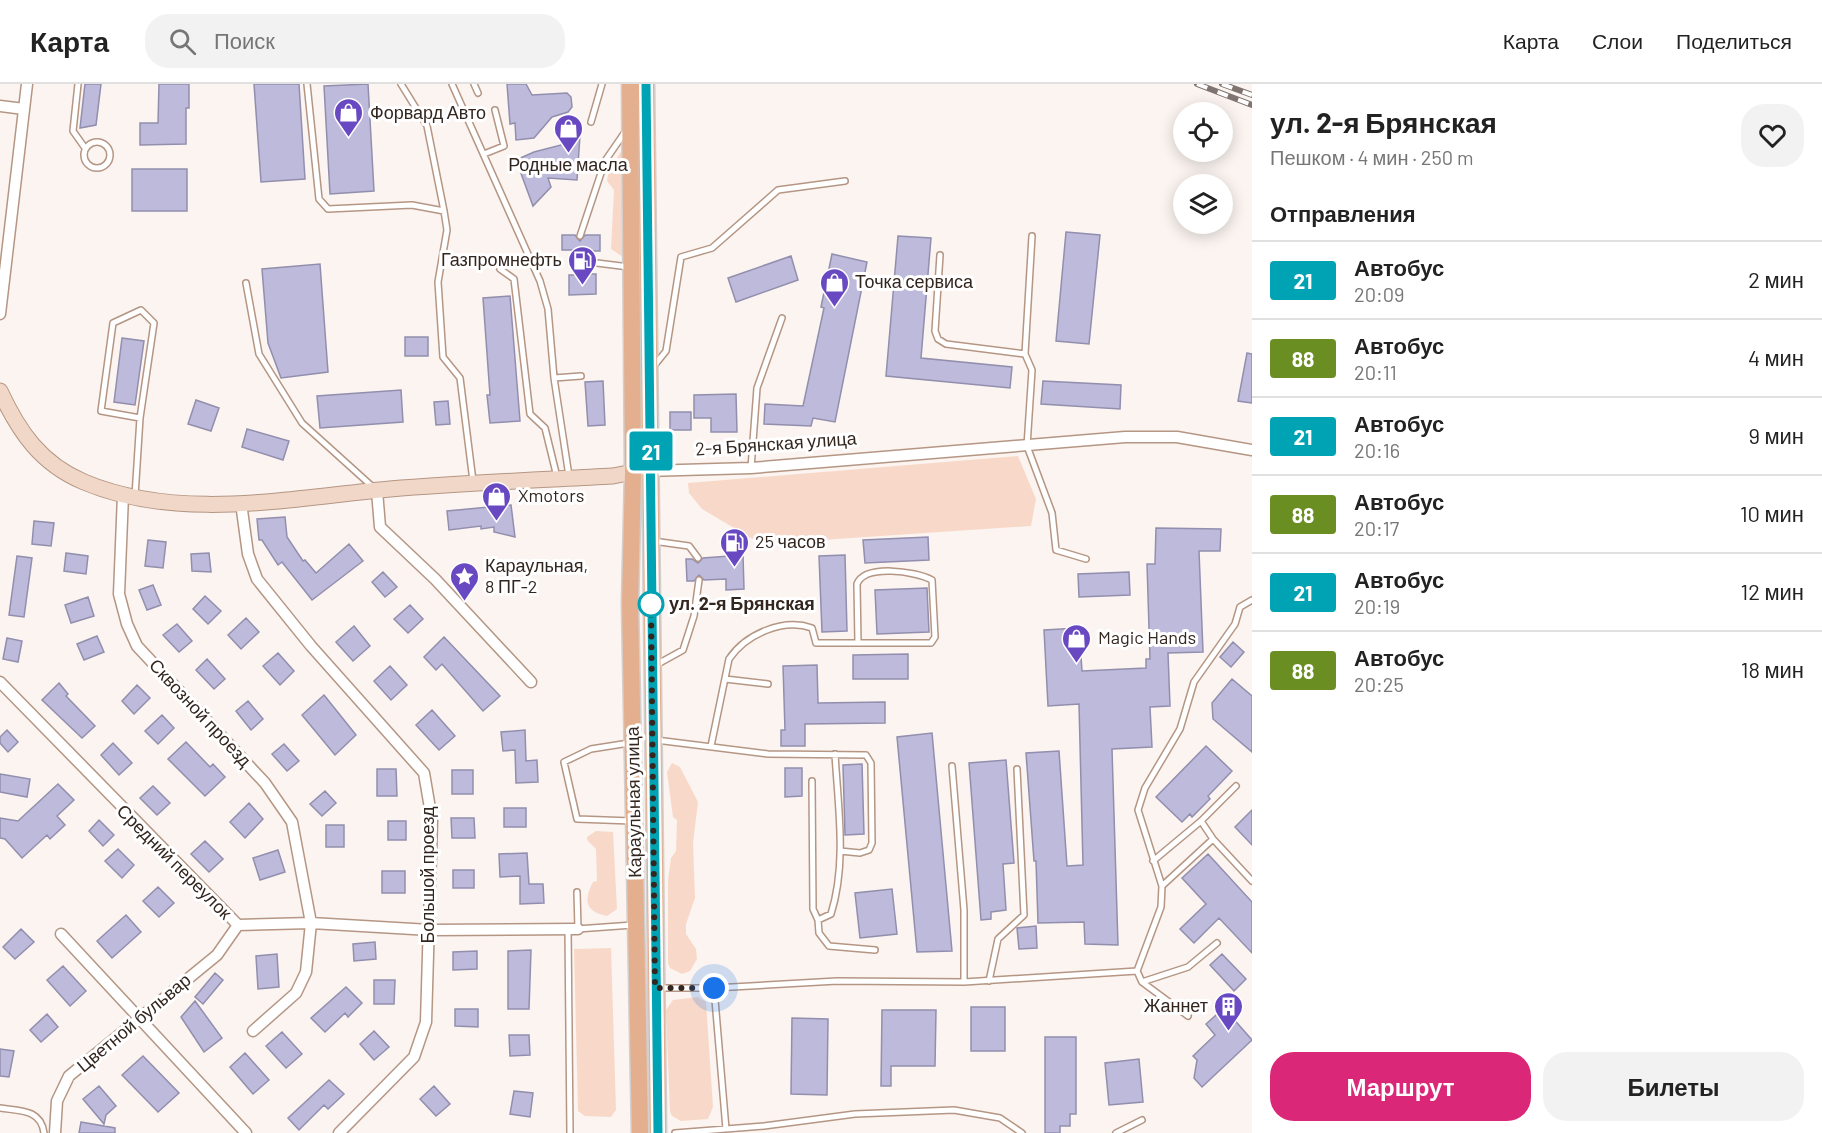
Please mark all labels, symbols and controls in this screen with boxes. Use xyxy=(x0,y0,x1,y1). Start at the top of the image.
search box xyxy=(145,14,565,68)
text: Карта xyxy=(30,24,109,58)
icon: search xyxy=(166,25,199,58)
text: Поиск xyxy=(214,27,275,53)
text: Карта xyxy=(1503,28,1559,53)
text: Слои xyxy=(1592,28,1643,53)
text: Поделиться xyxy=(1676,28,1792,53)
shop icon: Форвард Авто xyxy=(333,97,365,139)
place label: Форвард Авто xyxy=(370,101,486,123)
map controls xyxy=(1173,102,1233,234)
button: locate xyxy=(1173,102,1233,162)
button: heart xyxy=(1741,104,1804,167)
text: ул. 2-я Брянская xyxy=(1270,105,1497,139)
shop icon: Родные масла xyxy=(552,112,584,154)
text: Пешком · 4 мин · 250 m xyxy=(1270,145,1474,169)
place label: Родные масла xyxy=(508,153,629,175)
button: layers xyxy=(1173,174,1233,234)
text: Отправления xyxy=(1270,200,1416,226)
fuel station icon: Газпромнефть xyxy=(567,244,599,286)
place label: Газпромнефть xyxy=(441,248,562,270)
text: Автобус xyxy=(1354,254,1444,280)
shop icon: Точка сервиса xyxy=(818,266,850,308)
text: 2 мин xyxy=(1748,266,1804,292)
text: 21 xyxy=(1293,268,1313,293)
place label: Точка сервиса xyxy=(855,270,974,292)
text: 20:09 xyxy=(1354,282,1405,306)
text: Автобус xyxy=(1354,332,1444,358)
text: 4 мин xyxy=(1748,344,1804,370)
text: 88 xyxy=(1292,346,1314,371)
text: 20:11 xyxy=(1354,360,1397,384)
text: Автобус xyxy=(1354,410,1444,436)
text: 9 мин xyxy=(1749,422,1804,448)
text: 21 xyxy=(1293,424,1313,449)
street label: 2-я Брянская улица xyxy=(695,426,858,460)
line badge: 21 xyxy=(624,432,678,470)
text: 20:16 xyxy=(1354,438,1400,462)
text: 21 xyxy=(641,439,661,464)
shop icon: Xmotors xyxy=(481,480,513,522)
place label: Xmotors xyxy=(518,484,584,506)
text: Автобус xyxy=(1354,488,1444,514)
text: 10 мин xyxy=(1740,500,1804,526)
text: 88 xyxy=(1292,502,1314,527)
text: 20:17 xyxy=(1354,516,1399,540)
fuel station icon: 25 часов xyxy=(718,526,750,568)
place label: 25 часов xyxy=(755,530,826,552)
place label: Караульная, 8 ПГ-2 xyxy=(485,554,588,597)
place icon: Караульная, 8 ПГ-2 xyxy=(448,560,480,602)
text: Автобус xyxy=(1354,566,1444,592)
text: 12 мин xyxy=(1741,578,1804,604)
text: 21 xyxy=(1293,580,1313,605)
marker: ул. 2-я Брянская xyxy=(638,591,664,617)
place label: ул. 2-я Брянская xyxy=(669,592,815,614)
text: 20:19 xyxy=(1354,594,1400,618)
shop icon: Magic Hands xyxy=(1061,622,1093,664)
place label: Magic Hands xyxy=(1098,626,1196,648)
text: Автобус xyxy=(1354,644,1444,670)
street label: Сквозной проезд xyxy=(145,654,257,771)
text: 18 мин xyxy=(1741,656,1804,682)
text: 88 xyxy=(1292,658,1314,683)
text: 20:25 xyxy=(1354,672,1404,696)
street label: Караульная улица xyxy=(621,725,645,878)
street label: Средний переулок xyxy=(113,799,237,923)
street label: Большой проезд xyxy=(416,806,438,944)
street label: Цветной бульвар xyxy=(72,968,195,1076)
your location xyxy=(699,973,729,1003)
building icon: Жаннет xyxy=(1213,990,1245,1032)
place label: Жаннет xyxy=(1144,994,1208,1016)
button: Маршрут xyxy=(1270,1052,1531,1121)
button: Билеты xyxy=(1543,1052,1804,1121)

